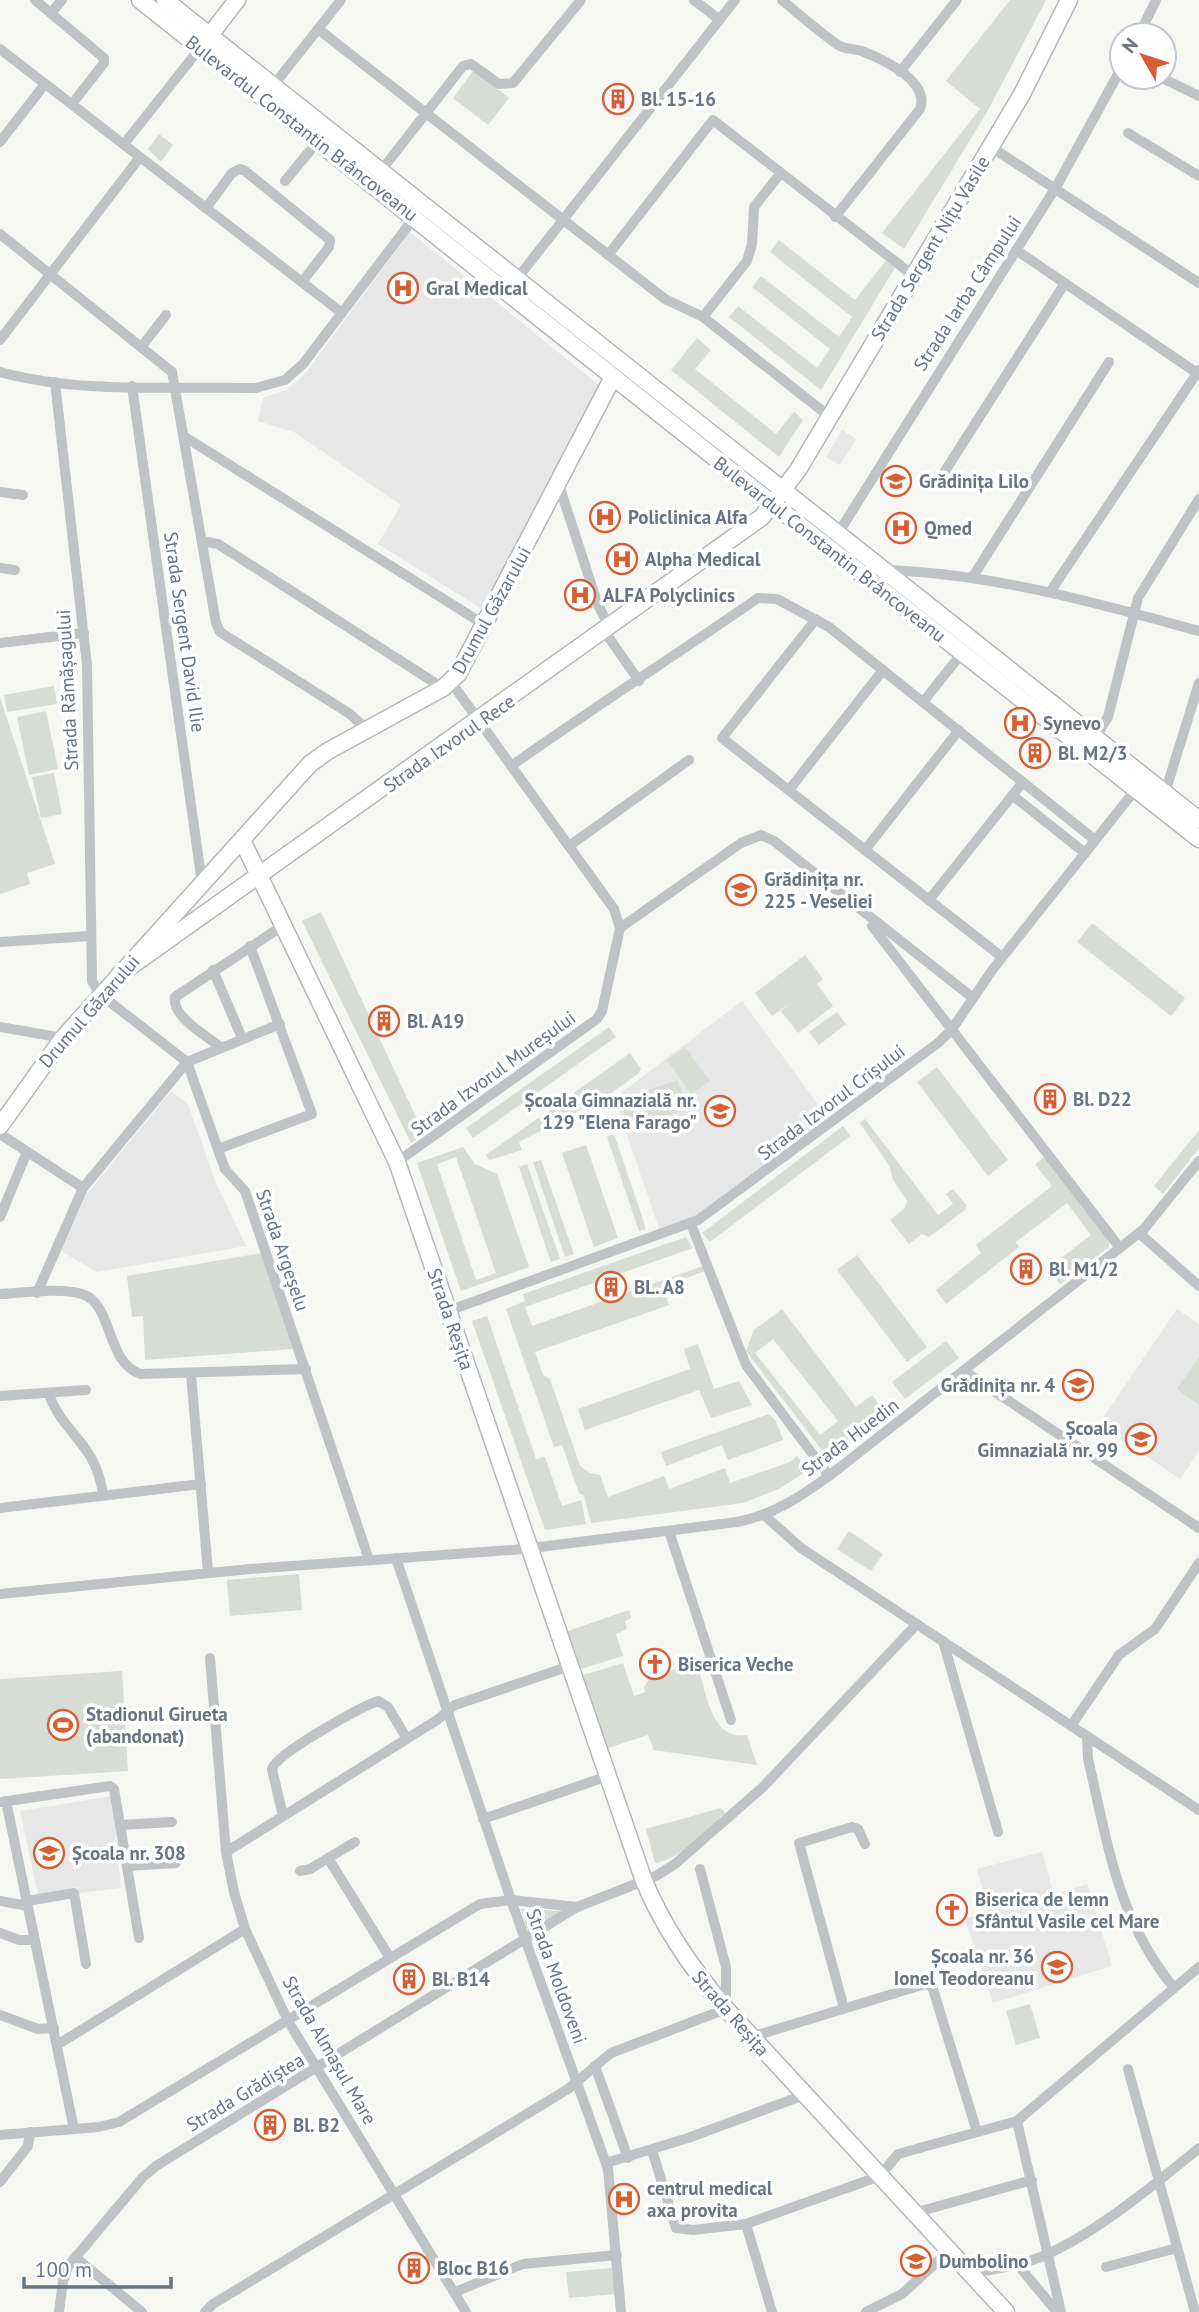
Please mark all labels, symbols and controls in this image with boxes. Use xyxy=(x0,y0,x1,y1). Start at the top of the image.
north arrow xyxy=(1108,21,1178,91)
street label: Bulevardul Constantin Brâncoveanu xyxy=(181,30,423,226)
text: N xyxy=(1117,33,1143,58)
building icon: Bl. 15-16 xyxy=(601,82,635,116)
place label: Bl. 15-16 xyxy=(641,87,716,111)
street label: Strada Sergent Nițu Vasile xyxy=(865,151,995,345)
street label: Strada Iarba Câmpului xyxy=(908,211,1026,375)
hospital icon: Gral Medical xyxy=(386,271,420,305)
place label: Gral Medical xyxy=(426,276,528,300)
street label: Bulevardul Constantin Brâncoveanu xyxy=(709,451,951,647)
school or university icon: Grădinița Lilo xyxy=(879,464,913,498)
place label: Grădinița Lilo xyxy=(919,469,1029,494)
hospital icon: Policlinica Alfa xyxy=(588,500,622,534)
place label: Policlinica Alfa xyxy=(628,505,748,529)
hospital icon: Qmed xyxy=(884,511,918,545)
place label: Qmed xyxy=(924,516,972,540)
street label: Strada Sergent David Ilie xyxy=(159,530,211,734)
street label: Drumul Găzarului xyxy=(446,542,536,678)
hospital icon: Alpha Medical xyxy=(605,542,639,576)
place label: Alpha Medical xyxy=(645,547,761,571)
hospital icon: ALFA Polyclinics xyxy=(563,578,597,612)
place label: ALFA Polyclinics xyxy=(603,583,735,607)
street label: Strada Rămășagului xyxy=(51,609,83,771)
street label: Strada Izvorul Rece xyxy=(379,689,519,797)
hospital icon: Synevo xyxy=(1003,706,1037,740)
place label: Synevo xyxy=(1043,711,1101,735)
building icon: Bl. M2/3 xyxy=(1018,736,1052,770)
place label: Bl. M2/3 xyxy=(1058,741,1127,765)
place label: Grădinița nr. 225 - Veseliei xyxy=(764,867,873,913)
school or university icon: Grădinița nr. 225 - Veseliei xyxy=(724,873,758,907)
street label: Drumul Găzarului xyxy=(33,950,145,1072)
building icon: Bl. A19 xyxy=(367,1004,401,1038)
street label: Strada Izvorul Mureșului xyxy=(406,1005,580,1141)
place label: Bl. A19 xyxy=(407,1009,464,1033)
street label: Strada Izvorul Crișului xyxy=(752,1039,910,1165)
building icon: Bl. D22 xyxy=(1033,1082,1067,1116)
place label: Bl. D22 xyxy=(1073,1087,1132,1111)
place label: Școala Gimnazială nr. 129 "Elena Farago" xyxy=(524,1088,697,1134)
school or university icon: Școala Gimnazială nr. 129 "Elena Farago" xyxy=(703,1094,737,1128)
street label: Strada Argeșelu xyxy=(251,1186,315,1314)
building icon: Bl. M1/2 xyxy=(1009,1252,1043,1286)
place label: Bl. M1/2 xyxy=(1049,1257,1118,1281)
street label: Strada Reșița xyxy=(422,1265,480,1373)
building icon: BL. A8 xyxy=(594,1270,628,1304)
place label: BL. A8 xyxy=(634,1275,685,1299)
school or university icon: Grădinița nr. 4 xyxy=(1061,1368,1095,1402)
place label: Grădinița nr. 4 xyxy=(941,1373,1055,1398)
street label: Strada Huedin xyxy=(797,1393,903,1481)
place label: Școala Gimnazială nr. 99 xyxy=(978,1416,1118,1462)
school or university icon: Școala Gimnazială nr. 99 xyxy=(1124,1422,1158,1456)
church icon: Biserica Veche xyxy=(638,1647,672,1681)
place label: Biserica Veche xyxy=(678,1652,794,1676)
place label: Stadionul Girueta (abandonat) xyxy=(86,1702,228,1748)
sports icon: Stadionul Girueta (abandonat) xyxy=(46,1708,80,1742)
school or university icon: Școala nr. 308 xyxy=(32,1836,66,1870)
place label: Școala nr. 308 xyxy=(72,1841,186,1866)
place label: Biserica de lemn Sfântul Vasile cel Mare xyxy=(975,1887,1159,1933)
church icon: Biserica de lemn Sfântul Vasile cel Mare xyxy=(935,1893,969,1927)
street label: Strada Moldoveni xyxy=(521,1905,593,2047)
place label: Școala nr. 36 Ionel Teodoreanu xyxy=(894,1944,1034,1990)
school or university icon: Școala nr. 36 Ionel Teodoreanu xyxy=(1040,1950,1074,1984)
building icon: Bl. B14 xyxy=(392,1962,426,1996)
street label: Strada Reșița xyxy=(687,1965,775,2061)
place label: Bl. B14 xyxy=(432,1967,490,1991)
street label: Strada Almașul Mare xyxy=(278,1971,382,2129)
street label: Strada Grădiștea xyxy=(182,2047,308,2137)
building icon: Bl. B2 xyxy=(253,2108,287,2142)
place label: Bl. B2 xyxy=(293,2113,340,2137)
place label: centrul medical axa provita xyxy=(647,2176,773,2222)
hospital icon: centrul medical axa provita xyxy=(607,2182,641,2216)
school or university icon: Dumbolino xyxy=(899,2244,933,2278)
scale bar xyxy=(24,2246,172,2290)
place label: Dumbolino xyxy=(939,2249,1028,2273)
building icon: Bloc B16 xyxy=(397,2251,431,2285)
text: 100 m xyxy=(35,2256,92,2283)
place label: Bloc B16 xyxy=(437,2256,509,2280)

